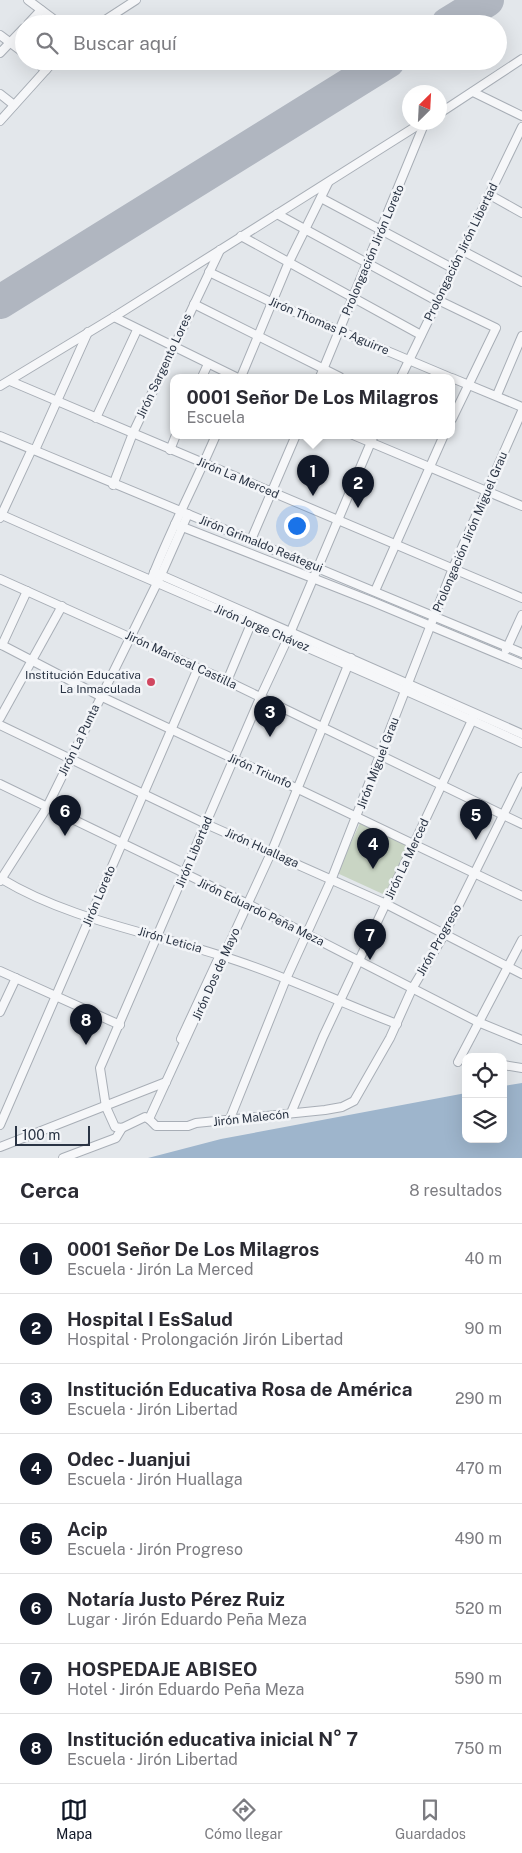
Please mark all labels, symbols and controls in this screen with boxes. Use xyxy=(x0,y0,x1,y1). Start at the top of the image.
search box xyxy=(15,15,507,70)
icon: search xyxy=(33,29,61,57)
text: Buscar aquí xyxy=(73,32,177,54)
north arrow xyxy=(402,85,447,130)
street label: Prolongación Jirón Libertad xyxy=(421,181,501,323)
street label: Prolongación Jirón Loreto xyxy=(339,182,407,318)
street label: Jirón Thomas P. Aguirre xyxy=(267,294,391,358)
street label: Jirón Sargento Lores xyxy=(134,311,194,421)
popup xyxy=(170,374,455,439)
text: 0001 Señor De Los Milagros xyxy=(186,386,439,408)
text: Escuela xyxy=(186,408,245,427)
street label: Prolongación Jirón Miguel Grau xyxy=(430,450,510,614)
street label: Jirón La Merced xyxy=(195,454,281,502)
pin: 1 xyxy=(297,455,329,496)
pin: 2 xyxy=(342,467,374,508)
street label: Jirón Grimaldo Reátegui xyxy=(197,513,325,575)
your location xyxy=(284,513,310,539)
street label: Jirón Jorge Chávez xyxy=(212,602,312,654)
street label: Jirón Mariscal Castilla xyxy=(123,628,239,692)
place label: Institución Educativa La Inmaculada xyxy=(25,668,141,696)
marker: Institución Educativa La Inmaculada xyxy=(145,676,157,688)
pin: 3 xyxy=(254,696,286,737)
street label: Jirón La Punta xyxy=(56,702,102,778)
street label: Jirón Miguel Grau xyxy=(354,715,402,811)
street label: Jirón Triunfo xyxy=(226,751,294,791)
pin: 6 xyxy=(49,795,81,836)
pin: 5 xyxy=(460,799,492,840)
street label: Jirón Libertad xyxy=(173,814,215,890)
street label: Jirón La Merced xyxy=(382,816,432,902)
street label: Jirón Huallaga xyxy=(223,825,301,871)
pin: 4 xyxy=(357,828,389,869)
street label: Jirón Loreto xyxy=(80,863,118,929)
street label: Jirón Eduardo Peña Meza xyxy=(196,875,326,949)
street label: Jirón Progreso xyxy=(414,902,465,978)
pin: 7 xyxy=(354,919,386,960)
street label: Jirón Leticia xyxy=(136,924,204,956)
street label: Jirón Dos de Mayo xyxy=(189,925,243,1022)
pin: 8 xyxy=(70,1004,102,1045)
map controls xyxy=(462,1053,507,1143)
button: locate xyxy=(462,1053,507,1098)
button: layers xyxy=(462,1098,507,1143)
street label: Jirón Malecón xyxy=(212,1107,290,1129)
scale bar xyxy=(15,1123,90,1146)
text: 100 m xyxy=(22,1127,60,1143)
text: Cerca xyxy=(20,1178,79,1203)
text: 8 resultados xyxy=(409,1181,502,1200)
text: 0001 Señor De Los Milagros xyxy=(67,1238,319,1260)
text: 1 xyxy=(33,1249,39,1268)
text: 40 m xyxy=(464,1249,502,1268)
text: Escuela · Jirón La Merced xyxy=(67,1260,254,1279)
text: Hospital I EsSalud xyxy=(67,1308,233,1330)
text: 2 xyxy=(31,1319,41,1338)
text: 90 m xyxy=(465,1319,502,1338)
text: Hospital · Prolongación Jirón Libertad xyxy=(67,1330,343,1349)
text: Institución Educativa Rosa de América xyxy=(67,1378,412,1400)
text: 3 xyxy=(31,1389,41,1408)
text: 290 m xyxy=(455,1389,502,1408)
text: Escuela · Jirón Libertad xyxy=(67,1400,238,1419)
text: Odec - Juanjui xyxy=(67,1448,190,1470)
text: 4 xyxy=(31,1459,41,1478)
text: 470 m xyxy=(455,1459,502,1478)
text: Escuela · Jirón Huallaga xyxy=(67,1470,243,1489)
text: Acip xyxy=(67,1518,107,1540)
text: 5 xyxy=(31,1529,41,1548)
text: 490 m xyxy=(455,1529,502,1548)
text: Escuela · Jirón Progreso xyxy=(67,1540,243,1559)
text: Notaría Justo Pérez Ruiz xyxy=(67,1588,285,1610)
text: 6 xyxy=(31,1599,41,1618)
text: 520 m xyxy=(455,1599,502,1618)
text: Lugar · Jirón Eduardo Peña Meza xyxy=(67,1610,307,1629)
text: HOSPEDAJE ABISEO xyxy=(67,1658,257,1680)
text: 7 xyxy=(31,1669,41,1688)
text: 590 m xyxy=(454,1669,502,1688)
text: Hotel · Jirón Eduardo Peña Meza xyxy=(67,1680,304,1699)
text: Institución educativa inicial N° 7 xyxy=(67,1728,358,1750)
text: 8 xyxy=(31,1739,41,1758)
text: 750 m xyxy=(455,1739,502,1758)
text: Escuela · Jirón Libertad xyxy=(67,1750,238,1769)
tab: Mapa xyxy=(56,1796,92,1842)
tab: Cómo llegar xyxy=(204,1796,283,1842)
tab: Guardados xyxy=(395,1796,466,1842)

